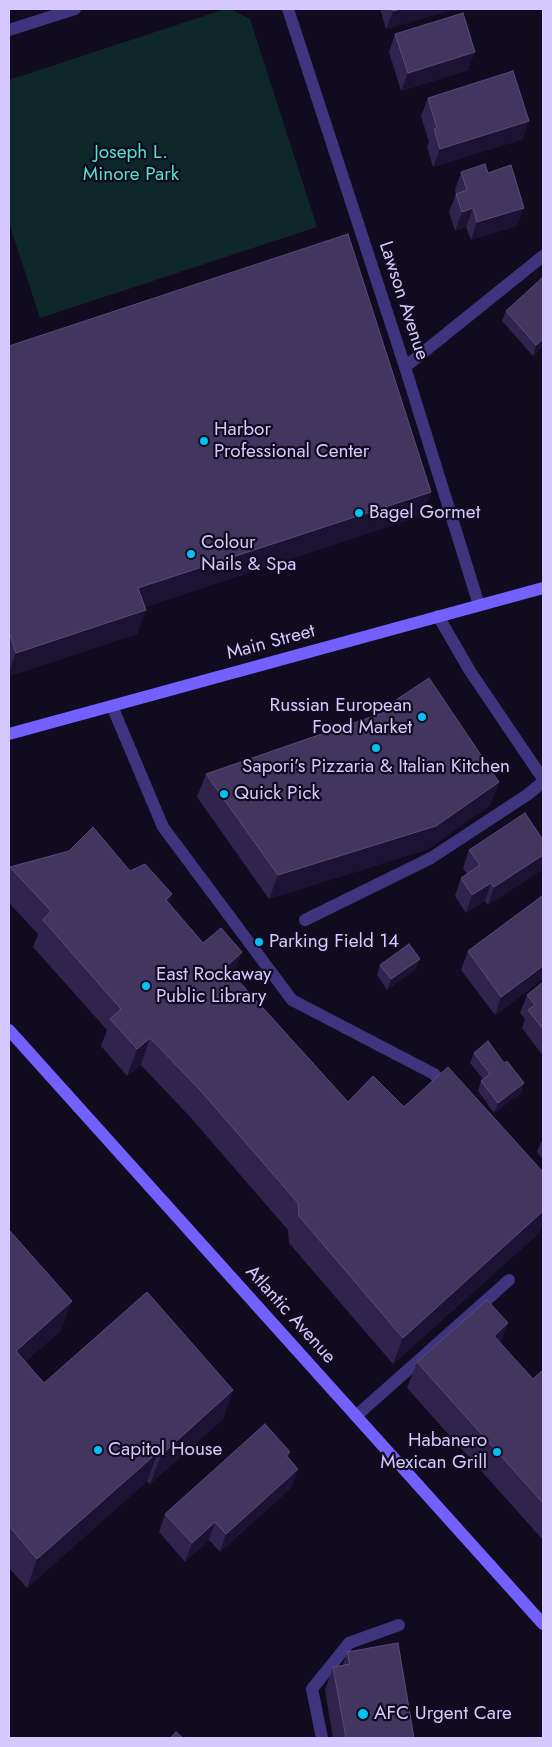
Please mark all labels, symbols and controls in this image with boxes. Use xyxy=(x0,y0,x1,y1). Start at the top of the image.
park label: Joseph L. Minore Park xyxy=(83,142,179,186)
street label: Lawson Avenue xyxy=(373,239,433,363)
place label: Harbor Professional Center xyxy=(214,419,369,463)
marker: Harbor Professional Center xyxy=(198,435,210,447)
place label: Bagel Gormet xyxy=(369,502,480,524)
marker: Bagel Gormet xyxy=(353,507,365,519)
place label: Colour Nails & Spa xyxy=(201,532,296,576)
marker: Colour Nails & Spa xyxy=(185,548,197,560)
street label: Main Street xyxy=(224,620,318,666)
place label: Russian European Food Market xyxy=(270,695,412,739)
marker: Russian European Food Market xyxy=(416,711,428,723)
marker: Sapori’s Pizzaria & Italian Kitchen xyxy=(370,742,382,754)
place label: Sapori’s Pizzaria & Italian Kitchen xyxy=(242,756,510,778)
place label: Quick Pick xyxy=(234,783,320,805)
marker: Quick Pick xyxy=(218,788,230,800)
place label: Parking Field 14 xyxy=(269,931,399,953)
marker: Parking Field 14 xyxy=(253,936,265,948)
place label: East Rockaway Public Library xyxy=(156,964,271,1008)
marker: East Rockaway Public Library xyxy=(140,980,152,992)
street label: Atlantic Avenue xyxy=(240,1261,340,1369)
place label: Habanero Mexican Grill xyxy=(380,1430,487,1474)
place label: Capitol House xyxy=(108,1439,222,1461)
marker: Capitol House xyxy=(92,1444,104,1456)
marker: Habanero Mexican Grill xyxy=(491,1446,503,1458)
place label: AFC Urgent Care xyxy=(374,1703,512,1725)
marker: AFC Urgent Care xyxy=(356,1707,370,1721)

